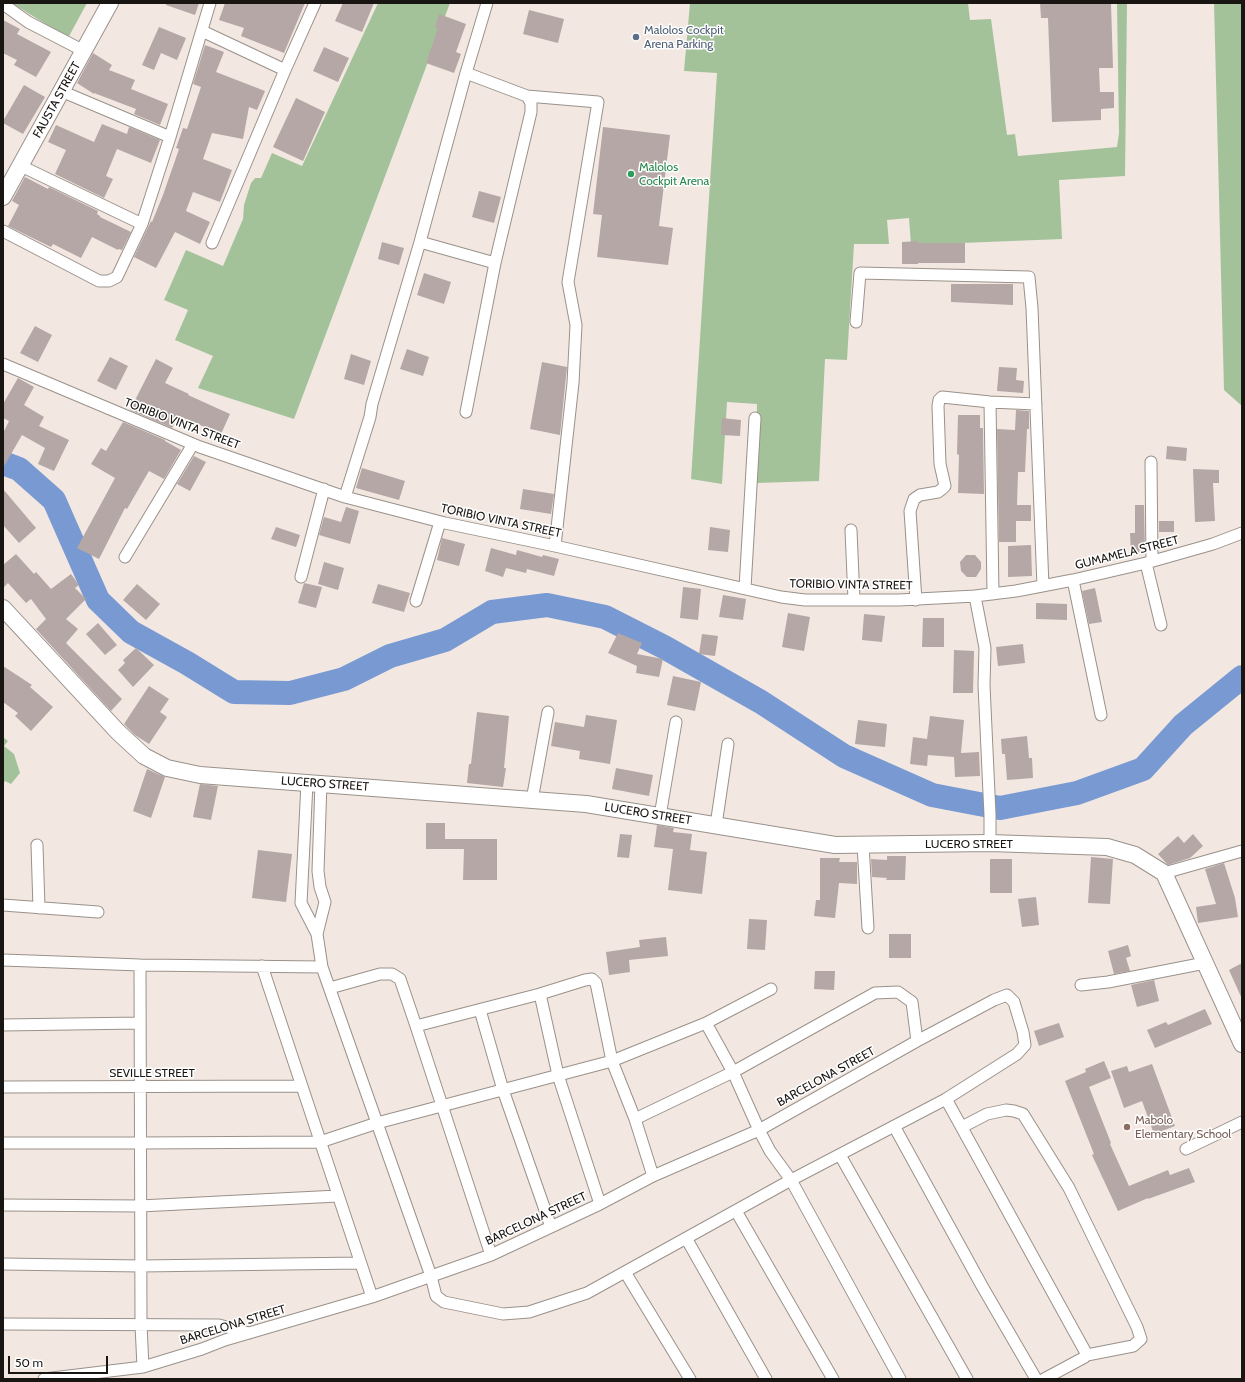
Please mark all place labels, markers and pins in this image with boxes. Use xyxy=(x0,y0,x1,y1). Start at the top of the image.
place label: Malolos Cockpit Arena Parking xyxy=(644,23,724,51)
marker: Malolos Cockpit Arena Parking xyxy=(631,32,641,42)
place label: Malolos Cockpit Arena xyxy=(639,160,709,188)
marker: Malolos Cockpit Arena xyxy=(626,169,636,179)
place label: Mabolo Elementary School xyxy=(1135,1113,1231,1141)
marker: Mabolo Elementary School xyxy=(1122,1122,1132,1132)

